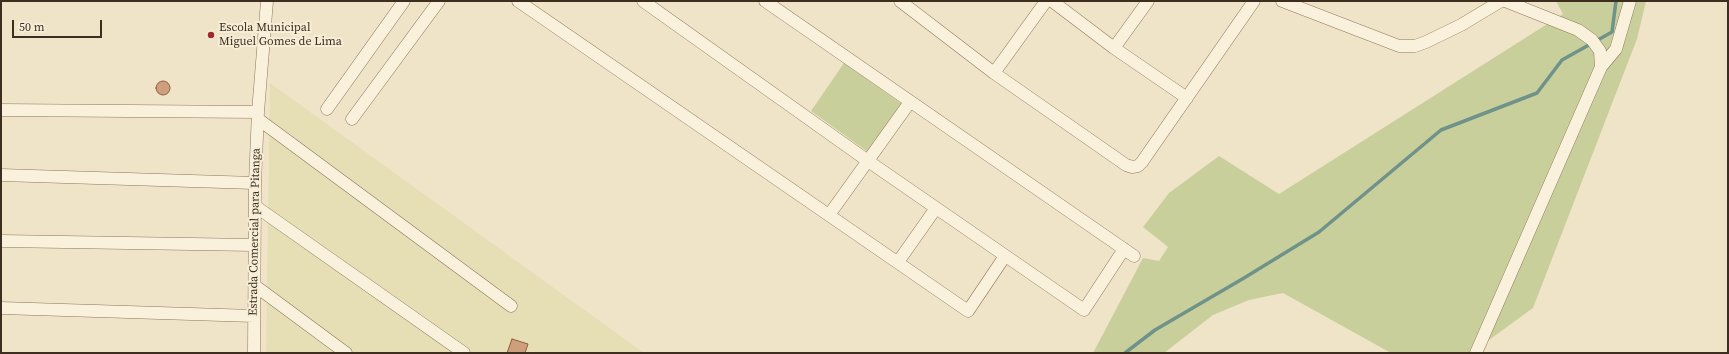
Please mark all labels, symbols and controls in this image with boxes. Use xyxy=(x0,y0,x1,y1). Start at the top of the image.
scale bar xyxy=(14,12,104,38)
text: 50 m xyxy=(19,19,45,35)
place label: Escola Municipal Miguel Gomes de Lima xyxy=(219,21,342,49)
marker: Escola Municipal Miguel Gomes de Lima xyxy=(206,30,216,40)
street label: Estrada Comercial para Pitanga xyxy=(246,148,264,316)

